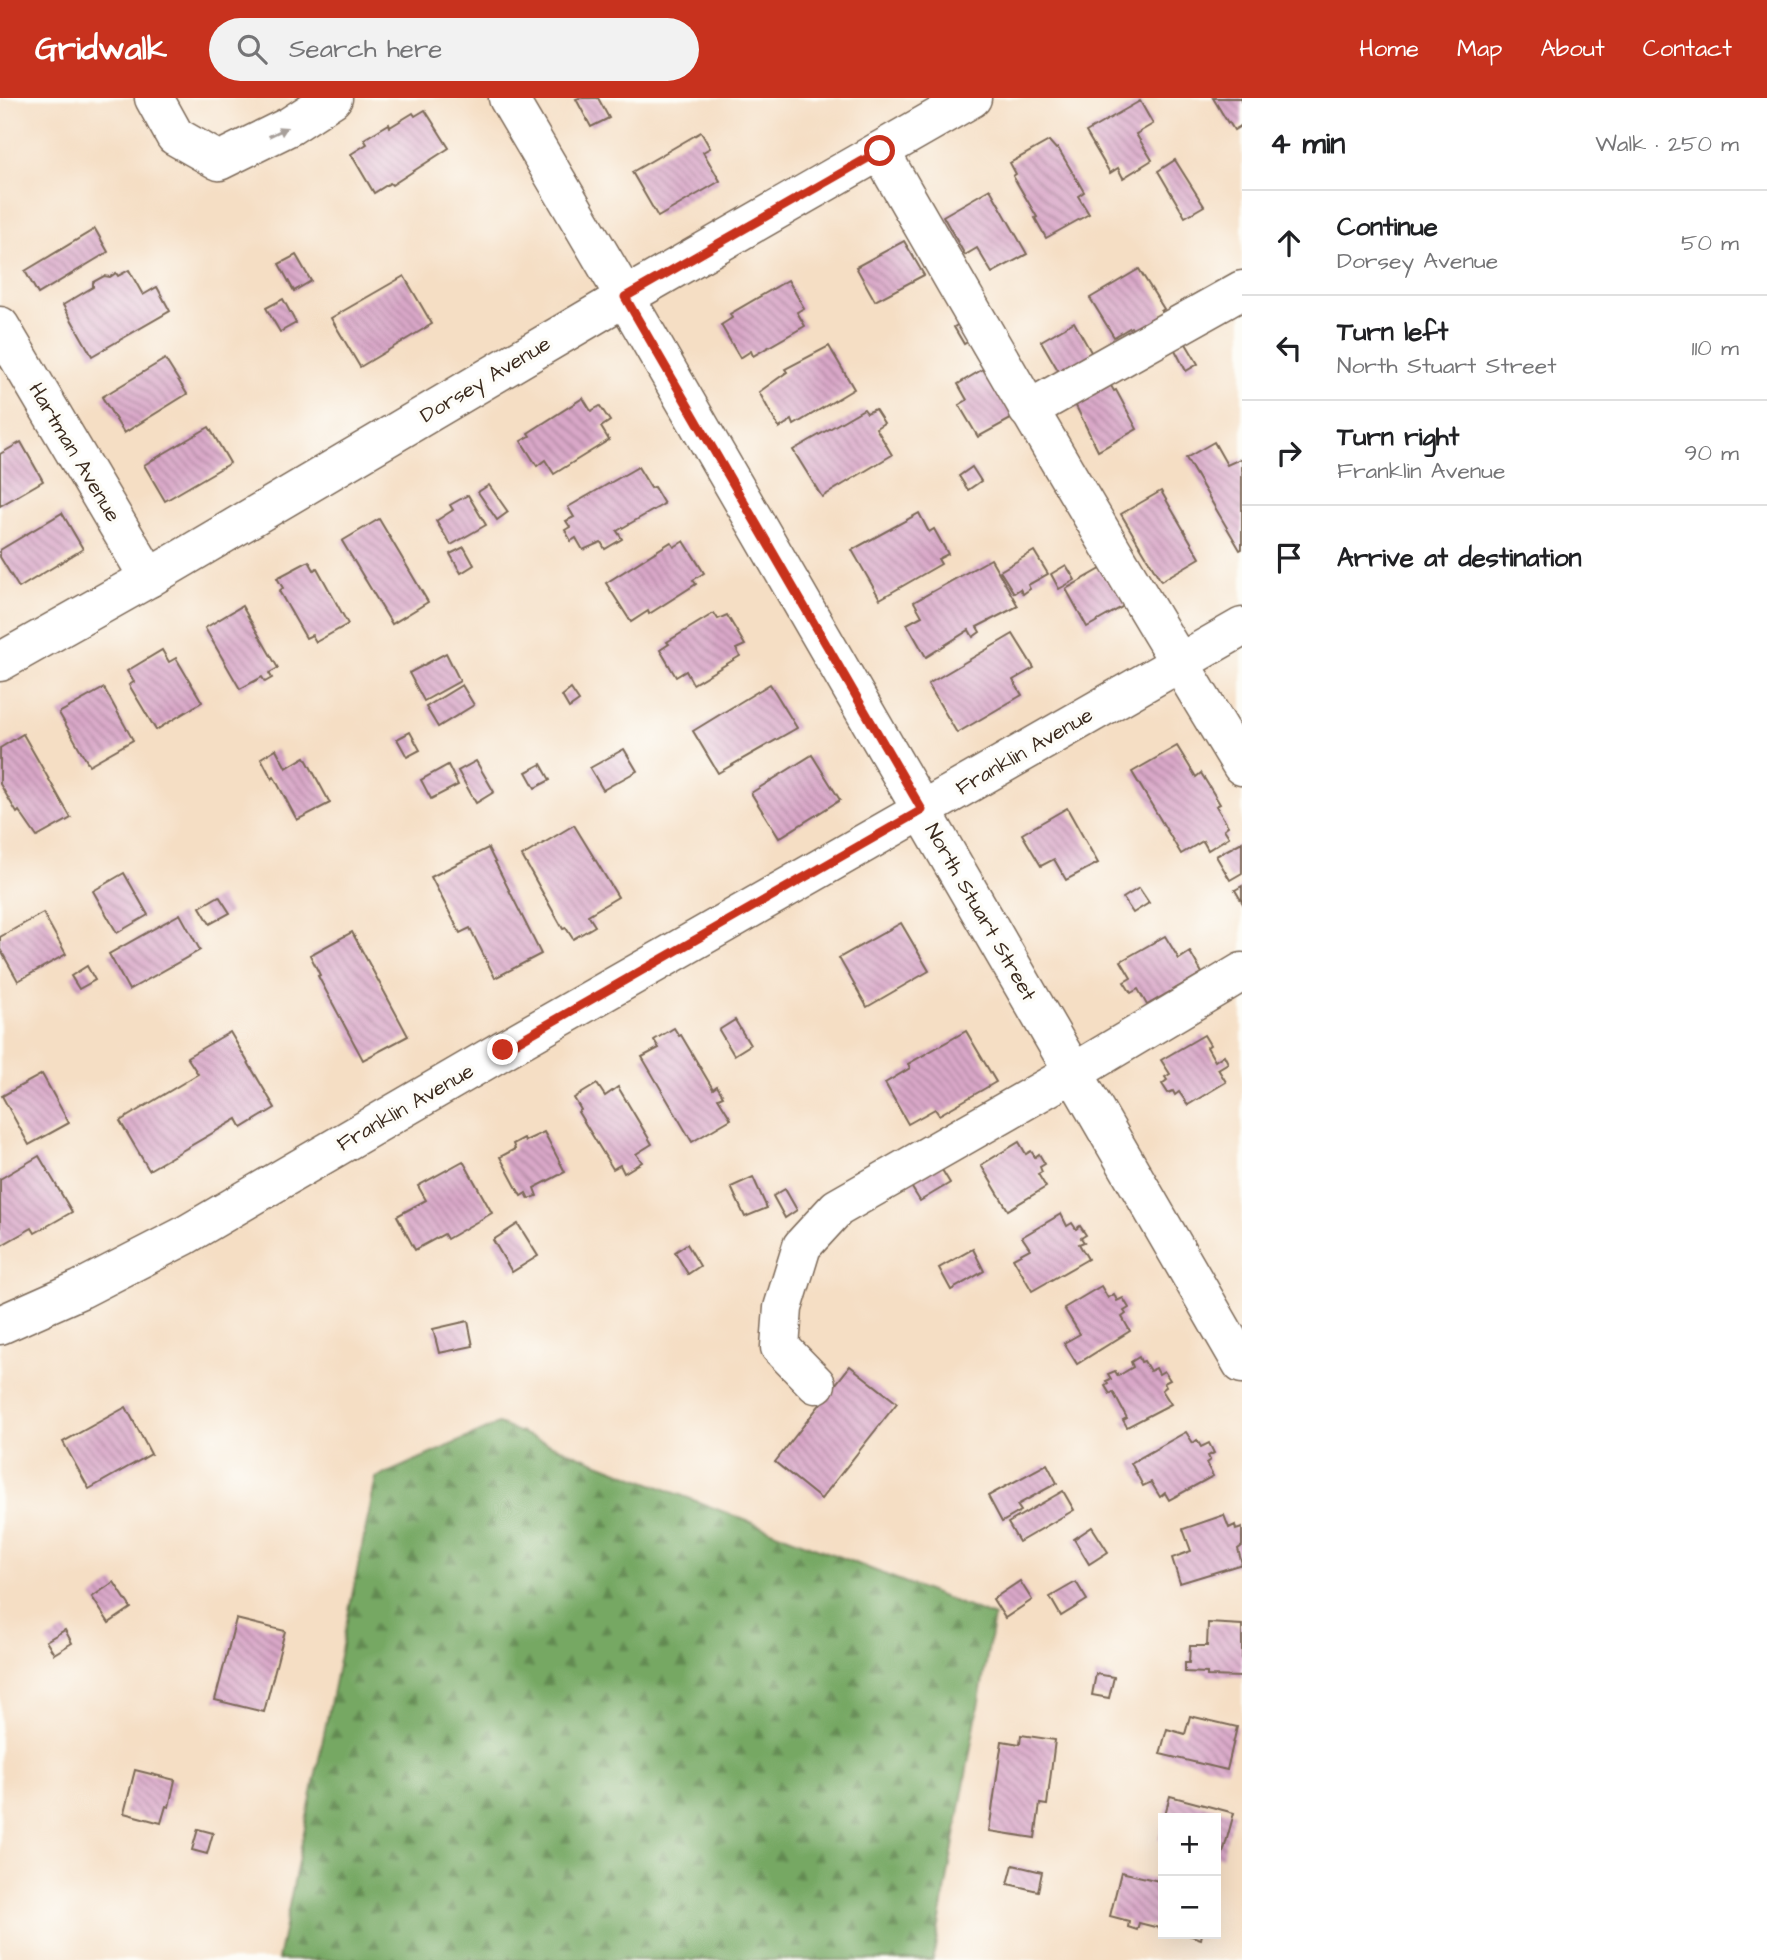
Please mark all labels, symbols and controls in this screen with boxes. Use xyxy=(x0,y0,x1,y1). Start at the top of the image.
search box xyxy=(209,18,699,81)
text: Gridwalk xyxy=(35,26,167,72)
icon: search xyxy=(233,30,271,68)
text: Search here xyxy=(289,31,442,67)
text: Home xyxy=(1359,32,1419,66)
text: Map xyxy=(1457,32,1502,66)
text: About xyxy=(1540,32,1605,66)
text: Contact xyxy=(1643,32,1732,66)
text: 4 min xyxy=(1270,123,1345,165)
one-way arrow xyxy=(268,127,288,138)
text: Walk · 250 m xyxy=(1595,128,1739,160)
route start xyxy=(864,135,895,166)
text: Continue xyxy=(1337,209,1438,245)
icon: ahead xyxy=(1270,224,1308,262)
text: 50 m xyxy=(1681,227,1739,259)
text: Dorsey Avenue xyxy=(1337,245,1498,277)
text: Turn left xyxy=(1337,314,1448,350)
street label: Dorsey Avenue xyxy=(415,329,557,431)
icon: left xyxy=(1270,329,1308,367)
text: 110 m xyxy=(1691,332,1739,364)
text: North Stuart Street xyxy=(1337,350,1557,382)
street label: Hartman Avenue xyxy=(22,377,128,527)
text: Turn right xyxy=(1337,419,1459,455)
icon: right xyxy=(1270,434,1308,472)
text: 90 m xyxy=(1684,437,1739,469)
text: Franklin Avenue xyxy=(1337,455,1505,487)
icon: arrive xyxy=(1270,539,1308,577)
text: Arrive at destination xyxy=(1337,540,1582,576)
street label: Franklin Avenue xyxy=(950,700,1098,802)
street label: North Stuart Street xyxy=(918,818,1043,1007)
route end xyxy=(487,1034,518,1065)
street label: Franklin Avenue xyxy=(331,1056,479,1158)
map controls xyxy=(1158,1813,1221,1939)
button: + xyxy=(1158,1813,1221,1876)
button: − xyxy=(1158,1876,1221,1939)

